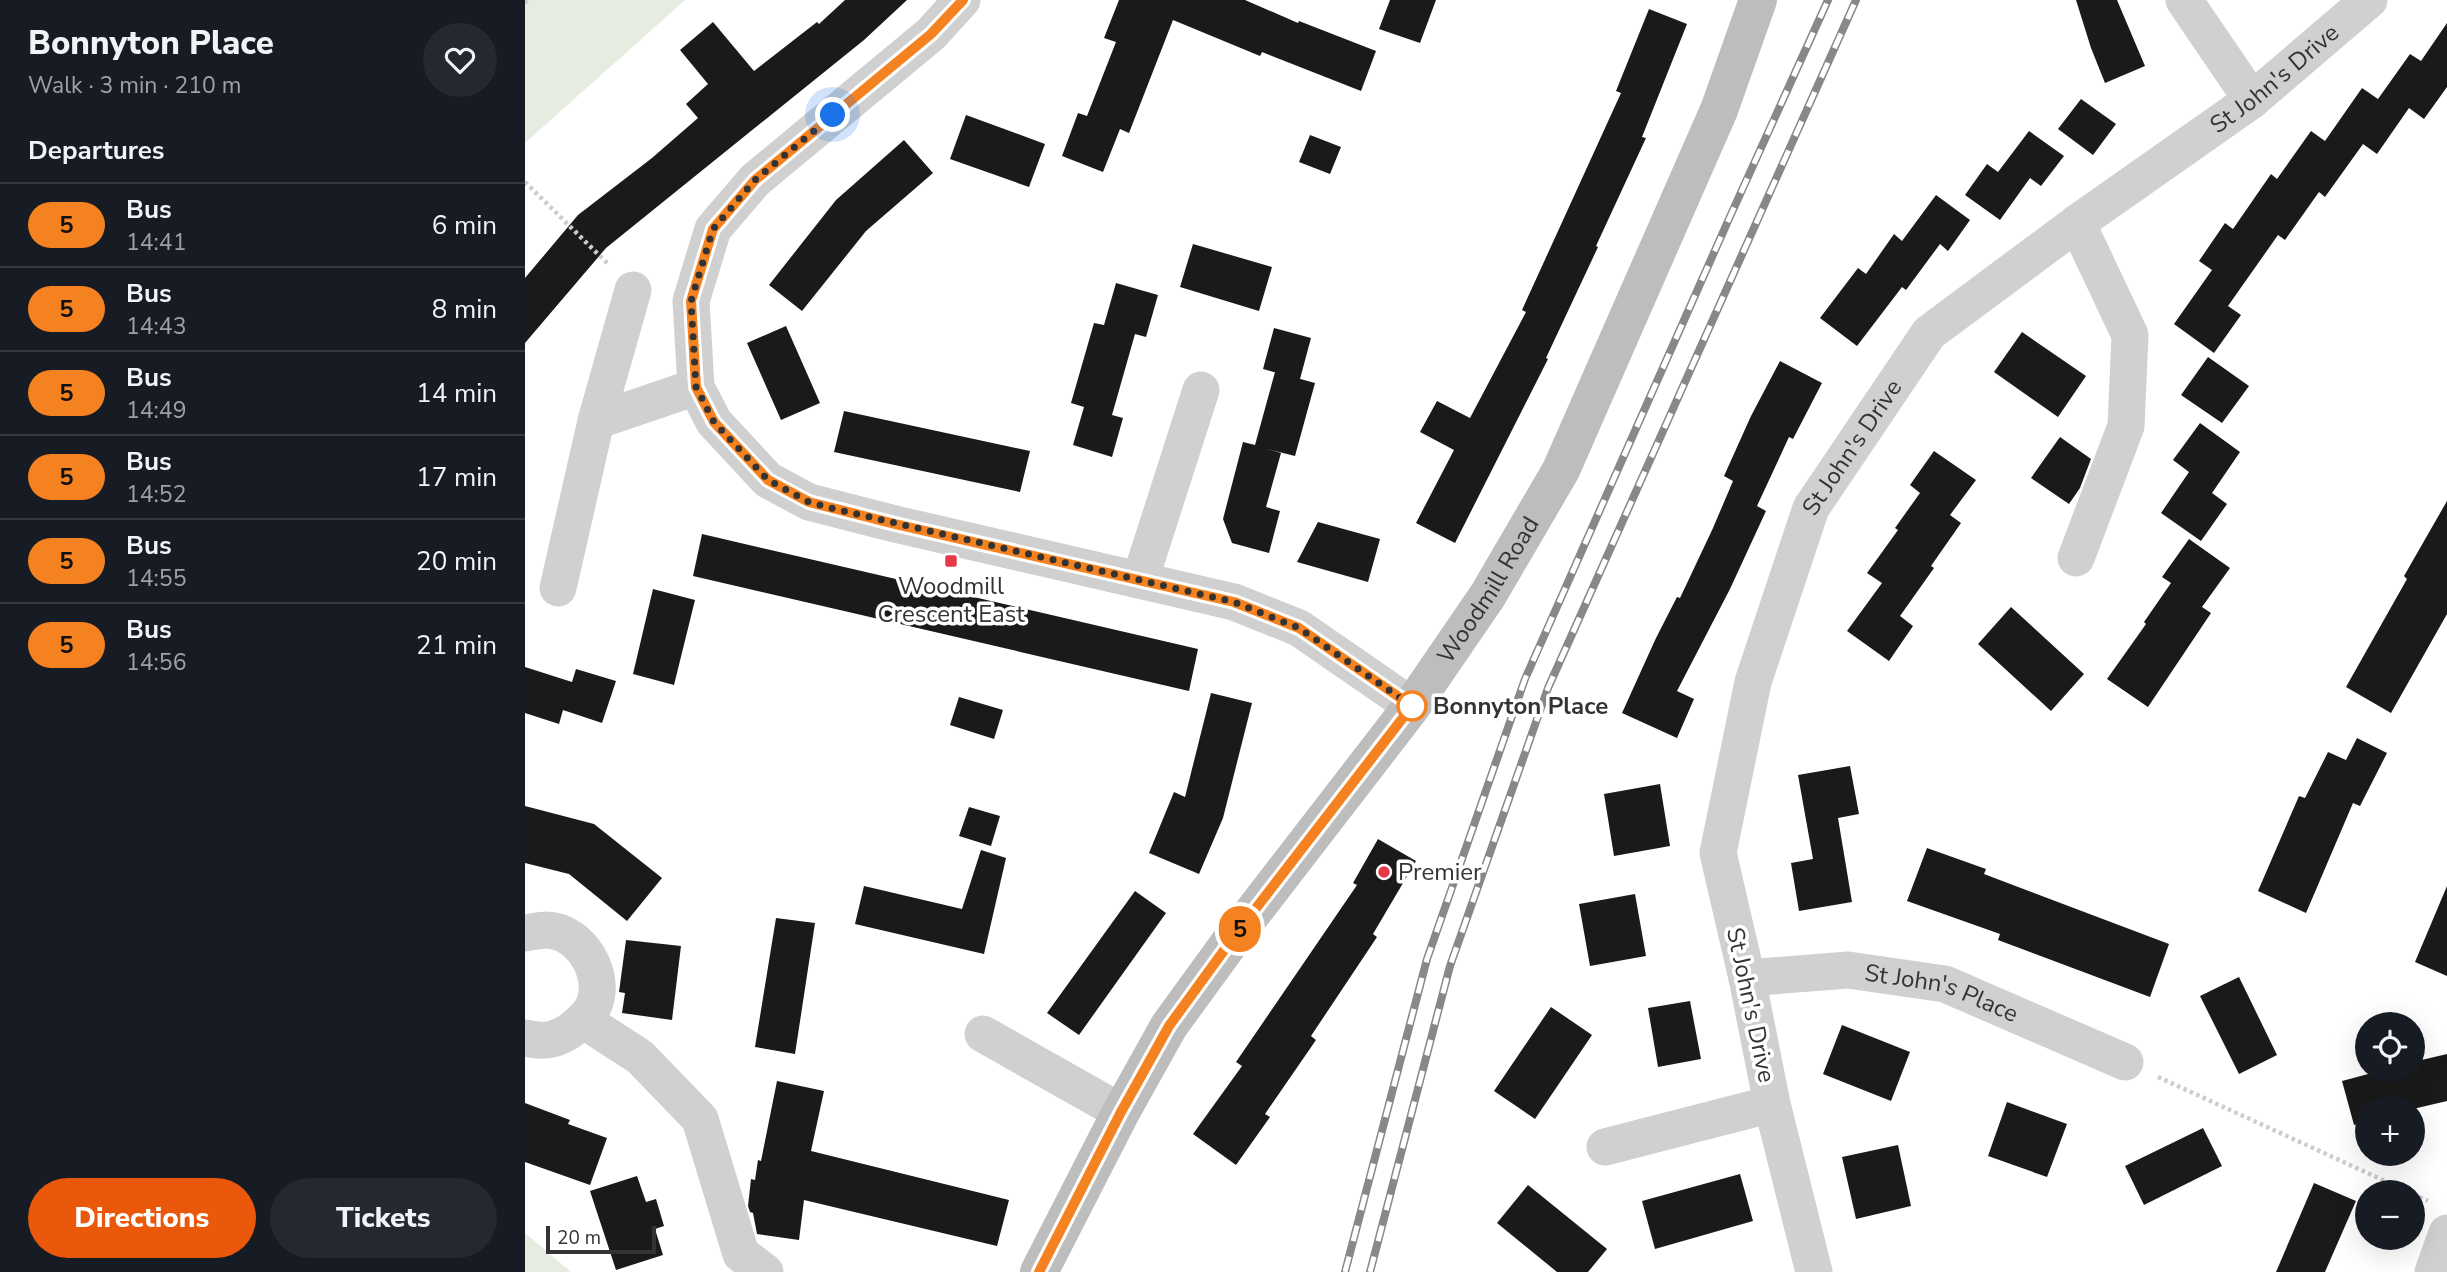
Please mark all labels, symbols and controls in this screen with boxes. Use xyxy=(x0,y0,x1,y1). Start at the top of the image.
street label: St John's Drive xyxy=(2203,17,2346,141)
text: Bonnyton Place xyxy=(28,21,274,66)
button: heart xyxy=(423,23,497,97)
text: Walk · 3 min · 210 m xyxy=(28,70,241,101)
your location xyxy=(815,97,850,132)
text: Departures xyxy=(28,133,164,168)
text: Bus xyxy=(126,192,172,227)
text: 6 min xyxy=(432,208,497,243)
text: 5 xyxy=(59,209,74,241)
text: 14:41 xyxy=(126,227,186,258)
text: Bus xyxy=(126,276,172,311)
text: 8 min xyxy=(432,292,497,327)
text: 5 xyxy=(59,293,74,325)
text: 14:43 xyxy=(126,311,186,342)
text: Bus xyxy=(126,360,172,395)
street label: St John's Drive xyxy=(1795,373,1909,522)
text: 14 min xyxy=(416,376,497,411)
text: 5 xyxy=(59,377,74,409)
text: 14:49 xyxy=(126,395,186,426)
text: Bus xyxy=(126,444,172,479)
text: 17 min xyxy=(416,460,497,495)
text: 5 xyxy=(59,461,74,493)
text: 14:52 xyxy=(126,479,186,510)
street label: Woodmill Road xyxy=(1430,511,1546,670)
text: Bus xyxy=(126,528,172,563)
text: 20 min xyxy=(416,544,497,579)
text: 5 xyxy=(59,545,74,577)
marker: Woodmill Crescent East xyxy=(943,553,959,569)
text: 14:55 xyxy=(126,563,186,594)
place label: Woodmill Crescent East xyxy=(877,570,1025,630)
text: Bus xyxy=(126,612,172,647)
text: 21 min xyxy=(416,628,497,663)
text: 5 xyxy=(59,629,74,661)
text: 14:56 xyxy=(126,647,186,678)
place label: Bonnyton Place xyxy=(1433,690,1608,722)
marker: Bonnyton Place xyxy=(1397,691,1427,721)
place label: Premier xyxy=(1398,856,1482,888)
marker: Premier xyxy=(1376,864,1392,880)
line badge: 5 xyxy=(1217,906,1263,952)
text: 5 xyxy=(1233,913,1247,945)
street label: St John's Drive xyxy=(1719,925,1783,1085)
street label: St John's Place xyxy=(1862,957,2023,1030)
map controls xyxy=(2355,1012,2425,1250)
button: locate xyxy=(2355,1012,2425,1082)
button: + xyxy=(2355,1096,2425,1166)
button: Directions xyxy=(28,1178,256,1258)
button: Tickets xyxy=(270,1178,497,1258)
button: − xyxy=(2355,1180,2425,1250)
scale bar xyxy=(546,1223,656,1255)
text: 20 m xyxy=(557,1225,601,1251)

